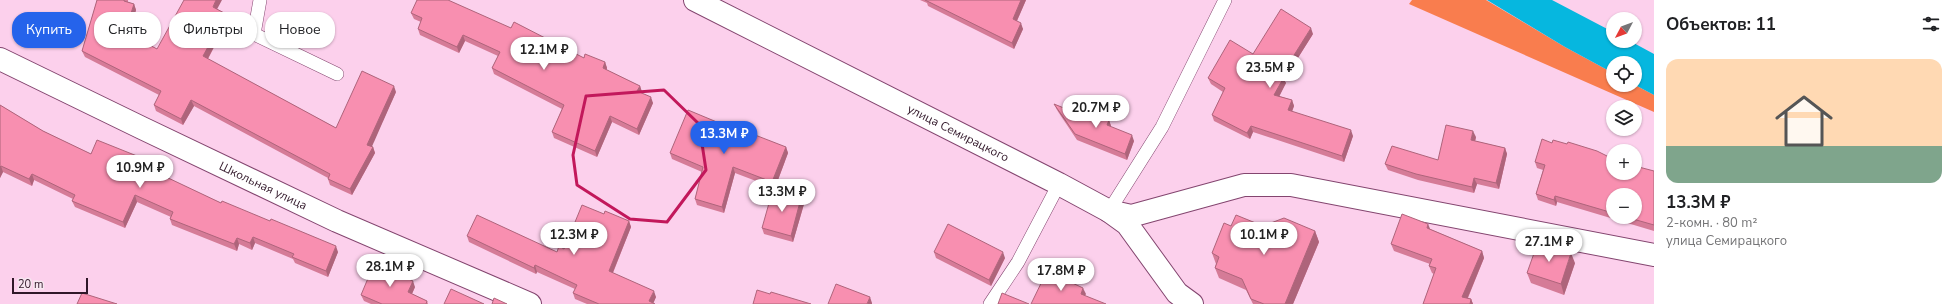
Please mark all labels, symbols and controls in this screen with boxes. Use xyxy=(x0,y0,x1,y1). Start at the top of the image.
chip: Купить xyxy=(12,12,86,48)
chip: Снять xyxy=(94,12,161,48)
chip: Фильтры xyxy=(169,12,257,48)
chip: Новое xyxy=(265,12,335,48)
north arrow xyxy=(1606,12,1642,48)
map controls xyxy=(1606,12,1642,224)
text: Объектов: 11 xyxy=(1666,13,1776,36)
icon: filters xyxy=(1920,13,1942,35)
pin: 12.1M ₽ xyxy=(507,37,581,71)
text: 12.1M ₽ xyxy=(519,41,569,59)
pin: 23.5M ₽ xyxy=(1233,55,1307,89)
button: locate xyxy=(1606,56,1642,92)
text: 23.5M ₽ xyxy=(1245,59,1295,77)
icon: home xyxy=(1768,85,1840,157)
pin: 20.7M ₽ xyxy=(1059,95,1133,129)
text: 20.7M ₽ xyxy=(1071,99,1121,117)
button: layers xyxy=(1606,100,1642,136)
street label: улица Семирацкого xyxy=(905,101,1012,166)
pin: 13.3M ₽ xyxy=(687,121,761,155)
text: 13.3M ₽ xyxy=(699,125,749,143)
button: + xyxy=(1606,144,1642,180)
pin: 10.9M ₽ xyxy=(103,155,177,189)
street label: Школьная улица xyxy=(216,158,310,214)
text: 10.9M ₽ xyxy=(115,159,165,177)
pin: 13.3M ₽ xyxy=(745,179,819,213)
text: 13.3M ₽ xyxy=(757,183,807,201)
button: − xyxy=(1606,188,1642,224)
text: 13.3M ₽ xyxy=(1666,191,1730,214)
text: 2-комн. · 80 m² xyxy=(1666,214,1757,232)
pin: 12.3M ₽ xyxy=(537,222,611,256)
pin: 10.1M ₽ xyxy=(1227,222,1301,256)
text: 12.3M ₽ xyxy=(549,226,599,244)
text: 10.1M ₽ xyxy=(1239,226,1289,244)
pin: 27.1M ₽ xyxy=(1512,229,1586,263)
text: улица Семирацкого xyxy=(1666,232,1787,250)
text: 27.1M ₽ xyxy=(1524,233,1574,251)
pin: 28.1M ₽ xyxy=(353,254,427,288)
text: 28.1M ₽ xyxy=(365,258,415,276)
pin: 17.8M ₽ xyxy=(1024,258,1098,292)
text: 17.8M ₽ xyxy=(1036,262,1086,280)
scale bar xyxy=(12,276,88,295)
text: 20 m xyxy=(18,277,43,292)

